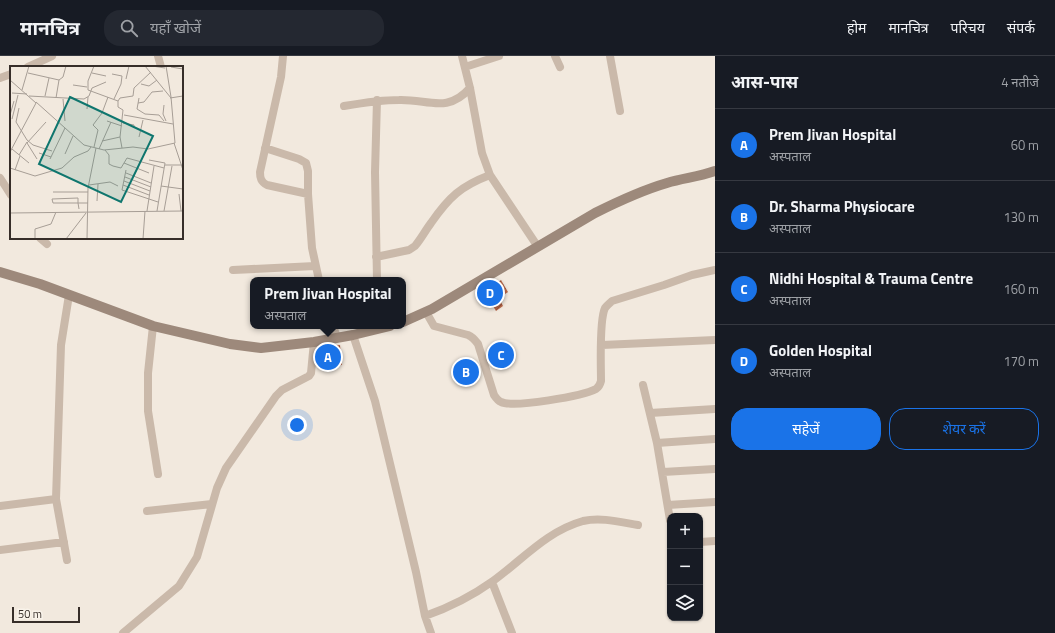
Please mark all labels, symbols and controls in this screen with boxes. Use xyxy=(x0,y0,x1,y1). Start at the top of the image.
search box xyxy=(104,10,384,46)
text: मानचित्र xyxy=(20,13,80,42)
text: यहाँ खोजें xyxy=(150,16,201,39)
icon: search xyxy=(118,17,140,39)
text: होम xyxy=(847,17,866,38)
text: मानचित्र xyxy=(888,17,929,38)
text: परिचय xyxy=(951,17,985,38)
text: संपर्क xyxy=(1007,17,1035,38)
inset map xyxy=(10,66,183,239)
text: आस-पास xyxy=(731,69,798,95)
text: 4 नतीजे xyxy=(1001,72,1039,92)
text: Prem Jivan Hospital xyxy=(769,123,896,146)
text: A xyxy=(740,135,748,155)
text: 60 m xyxy=(1011,135,1039,155)
text: अस्पताल xyxy=(769,146,811,166)
text: Dr. Sharma Physiocare xyxy=(769,195,915,218)
text: B xyxy=(740,207,748,227)
text: 130 m xyxy=(1003,207,1039,227)
text: अस्पताल xyxy=(769,218,811,238)
text: Nidhi Hospital & Trauma Centre xyxy=(769,267,973,290)
popup xyxy=(250,277,406,329)
pin: D xyxy=(477,278,503,308)
text: C xyxy=(740,279,748,299)
text: 160 m xyxy=(1003,279,1039,299)
text: Prem Jivan Hospital xyxy=(264,282,392,305)
text: अस्पताल xyxy=(769,290,811,310)
text: अस्पताल xyxy=(264,305,306,325)
text: Golden Hospital xyxy=(769,339,872,362)
pin: C xyxy=(488,340,514,370)
pin: A xyxy=(315,342,341,372)
text: D xyxy=(740,351,748,371)
text: 170 m xyxy=(1003,351,1039,371)
pin: B xyxy=(453,357,479,387)
text: अस्पताल xyxy=(769,362,811,382)
button: सहेजें xyxy=(731,408,881,450)
button: शेयर करें xyxy=(889,408,1039,450)
your location xyxy=(287,415,307,435)
map controls xyxy=(667,513,703,621)
button: + xyxy=(667,513,703,549)
button: − xyxy=(667,549,703,585)
button: layers xyxy=(667,585,703,621)
scale bar xyxy=(12,605,80,624)
text: 50 m xyxy=(18,606,42,622)

